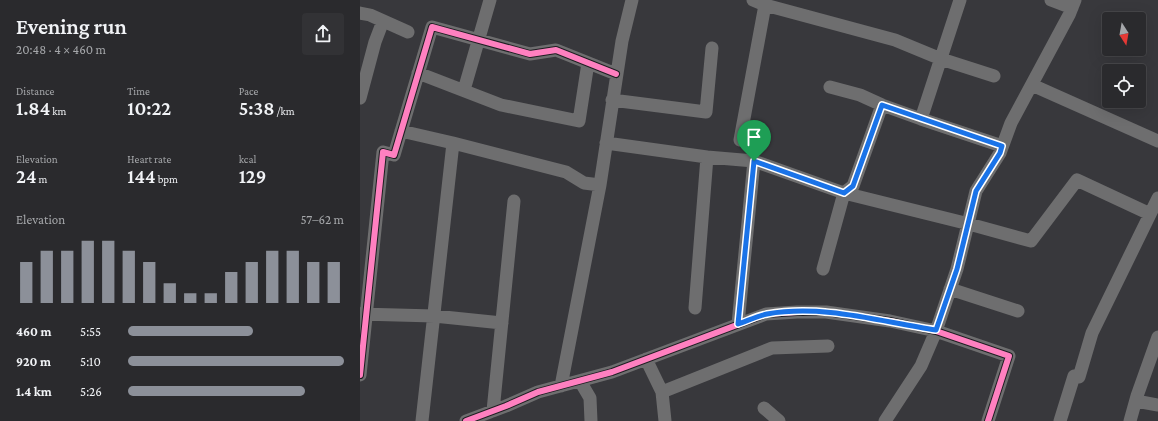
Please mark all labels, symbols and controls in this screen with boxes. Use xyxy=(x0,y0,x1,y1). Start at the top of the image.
north arrow xyxy=(1102,12,1146,56)
map controls xyxy=(1102,12,1146,108)
button: share xyxy=(302,13,344,55)
text: Evening run xyxy=(16,14,127,39)
text: 20:48 · 4 × 460 m xyxy=(16,42,106,57)
button: locate xyxy=(1102,64,1146,108)
text: Distance xyxy=(16,85,54,97)
text: Time xyxy=(127,85,150,97)
text: Pace xyxy=(239,85,258,97)
text: 1.84 xyxy=(16,97,50,119)
text: 10:22 xyxy=(127,97,171,119)
text: 5:38 xyxy=(239,97,274,119)
text: km xyxy=(50,105,66,117)
text: /km xyxy=(274,105,295,117)
pin xyxy=(737,120,771,161)
icon: arrive xyxy=(743,126,765,148)
text: Elevation xyxy=(16,153,58,165)
text: Heart rate xyxy=(127,153,171,165)
text: kcal xyxy=(239,153,256,165)
text: 24 xyxy=(16,165,36,187)
text: 144 xyxy=(127,165,156,187)
text: 129 xyxy=(239,165,266,187)
text: m xyxy=(36,173,47,185)
text: bpm xyxy=(156,173,178,185)
text: Elevation xyxy=(16,212,65,227)
text: 57–62 m xyxy=(300,212,344,227)
text: 460 m xyxy=(16,324,52,339)
text: 5:55 xyxy=(80,324,101,339)
text: 920 m xyxy=(16,354,51,369)
text: 5:10 xyxy=(80,354,101,369)
text: 1.4 km xyxy=(16,384,52,399)
text: 5:26 xyxy=(80,384,102,399)

